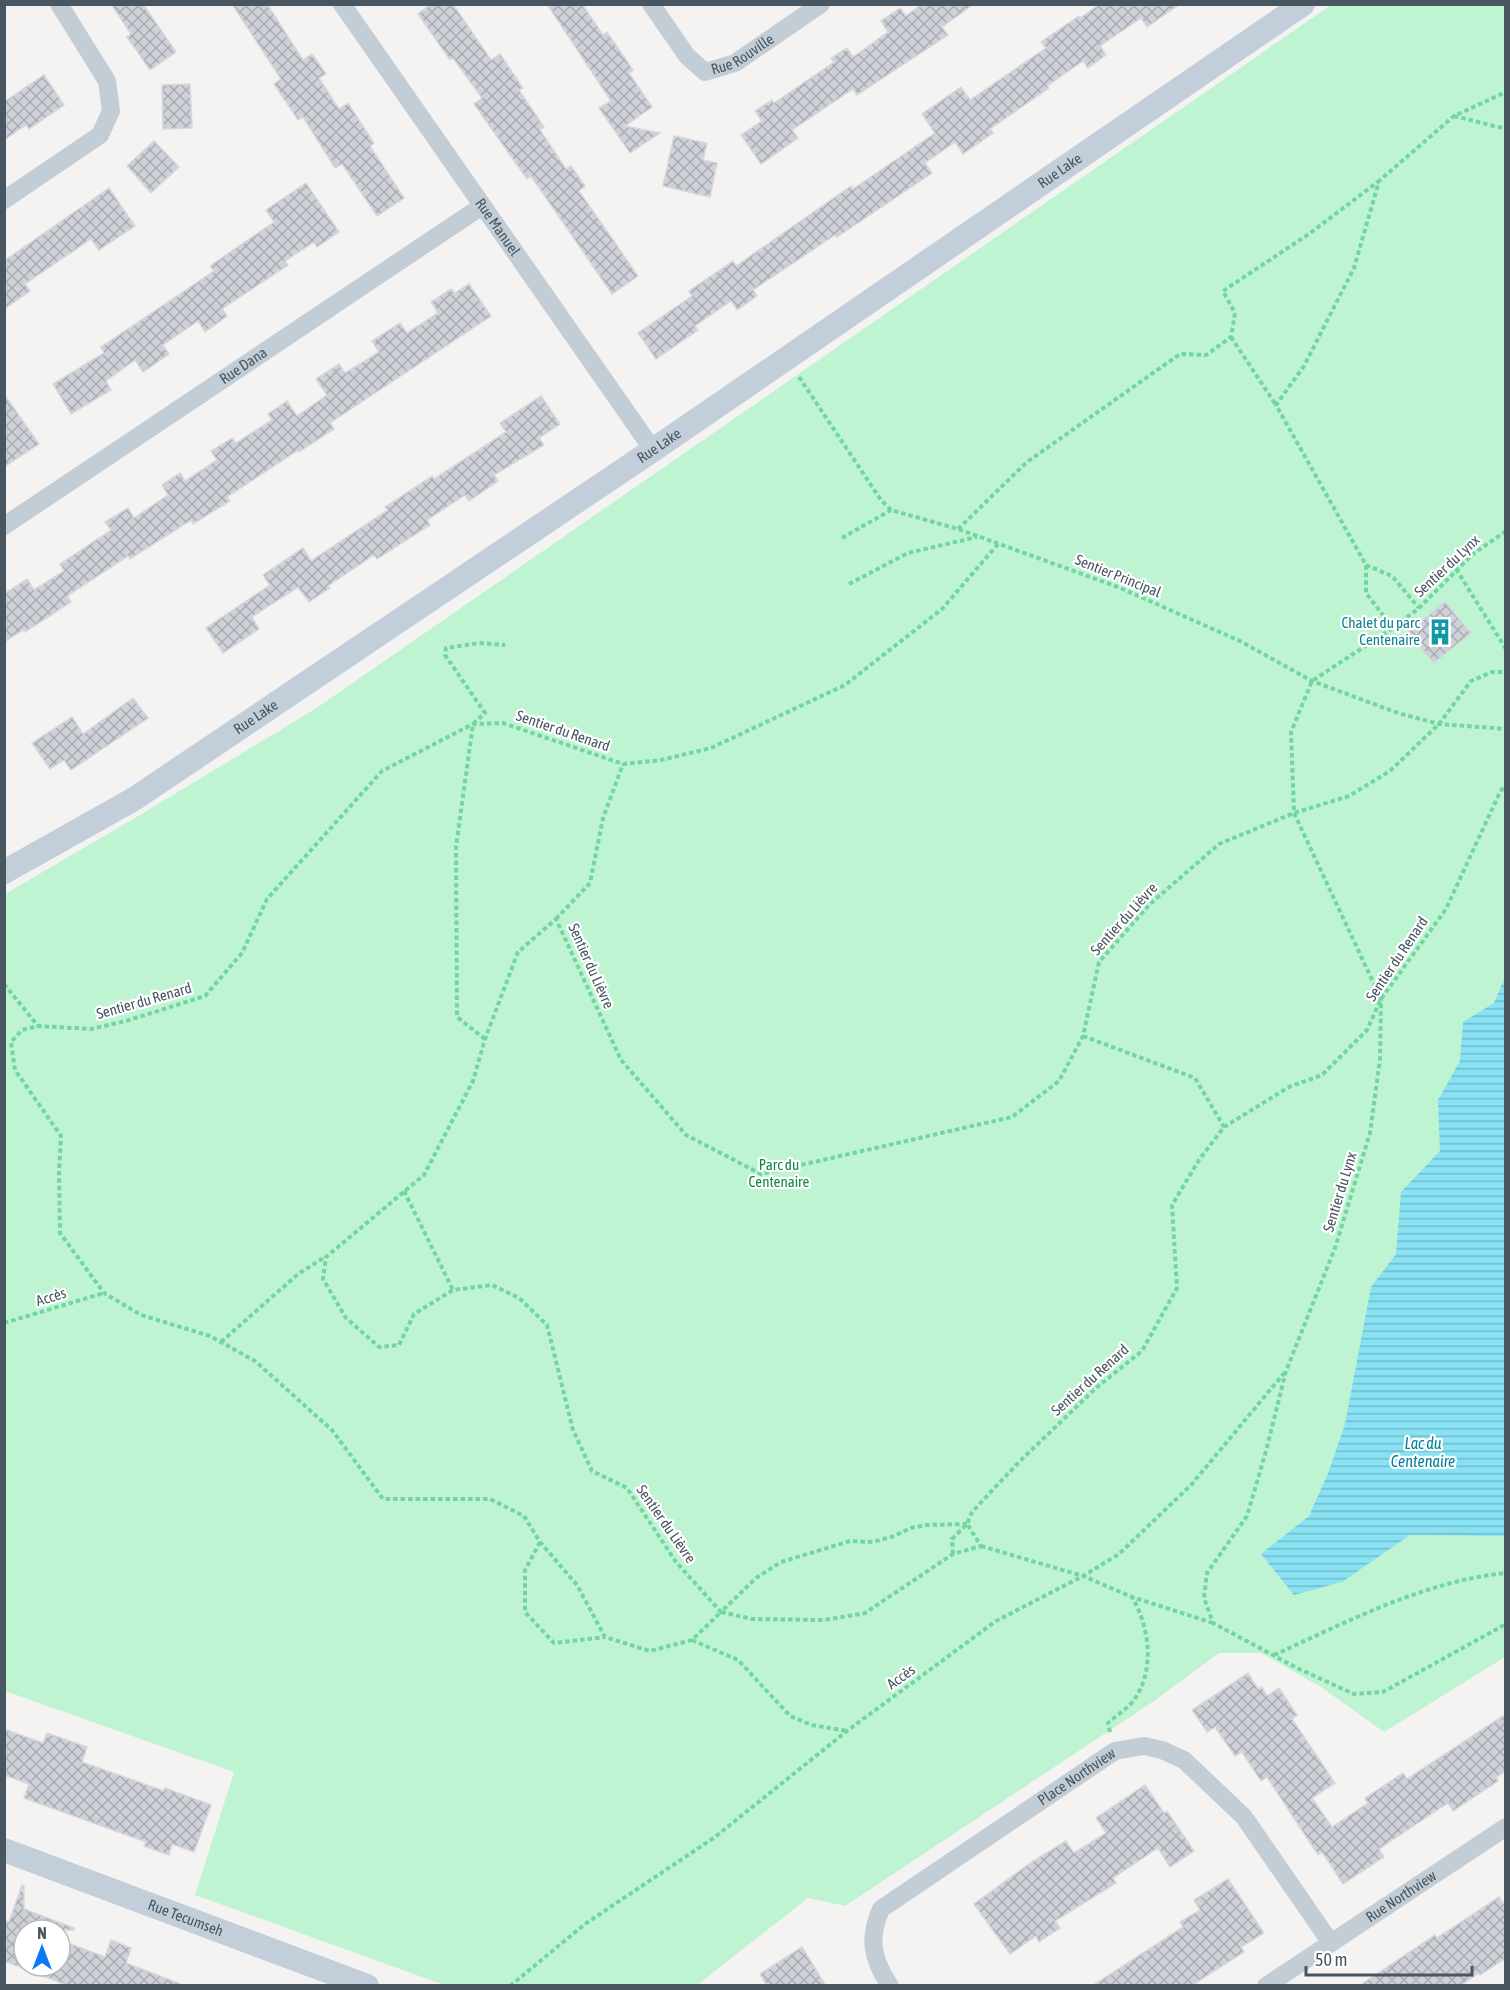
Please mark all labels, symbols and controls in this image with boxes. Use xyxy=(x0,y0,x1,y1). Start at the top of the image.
street label: Rue Rouville xyxy=(709,30,777,78)
street label: Rue Lake xyxy=(1034,149,1085,191)
street label: Rue Manuel xyxy=(472,195,524,259)
street label: Rue Dana xyxy=(216,343,270,387)
street label: Rue Lake xyxy=(634,424,684,466)
street label: Sentier du Lynx xyxy=(1411,531,1483,600)
street label: Sentier Principal xyxy=(1073,551,1164,600)
place label: Chalet du parc Centenaire xyxy=(1342,614,1420,648)
building icon: Chalet du parc Centenaire xyxy=(1425,617,1455,647)
street label: Rue Lake xyxy=(230,696,281,737)
street label: Sentier du Renard xyxy=(514,707,612,755)
street label: Sentier du Lièvre xyxy=(1087,879,1161,958)
street label: Sentier du Renard xyxy=(1362,913,1431,1004)
street label: Sentier du Lièvre xyxy=(565,921,618,1011)
street label: Sentier du Renard xyxy=(94,979,193,1022)
street label: Sentier du Lynx xyxy=(1319,1150,1360,1234)
park label: Parc du Centenaire xyxy=(749,1156,810,1190)
street label: Accès xyxy=(34,1284,68,1309)
street label: Sentier du Renard xyxy=(1048,1341,1132,1419)
water label: Lac du Centenaire xyxy=(1391,1434,1455,1470)
street label: Sentier du Lièvre xyxy=(633,1481,700,1566)
street label: Accès xyxy=(883,1661,918,1692)
street label: Place Northview xyxy=(1034,1744,1119,1809)
street label: Rue Northview xyxy=(1362,1867,1439,1925)
street label: Rue Tecumseh xyxy=(146,1896,226,1939)
north arrow xyxy=(12,1918,72,1978)
text: N xyxy=(37,1924,47,1942)
scale bar xyxy=(1306,1939,1472,1977)
text: 50 m xyxy=(1315,1949,1347,1970)

